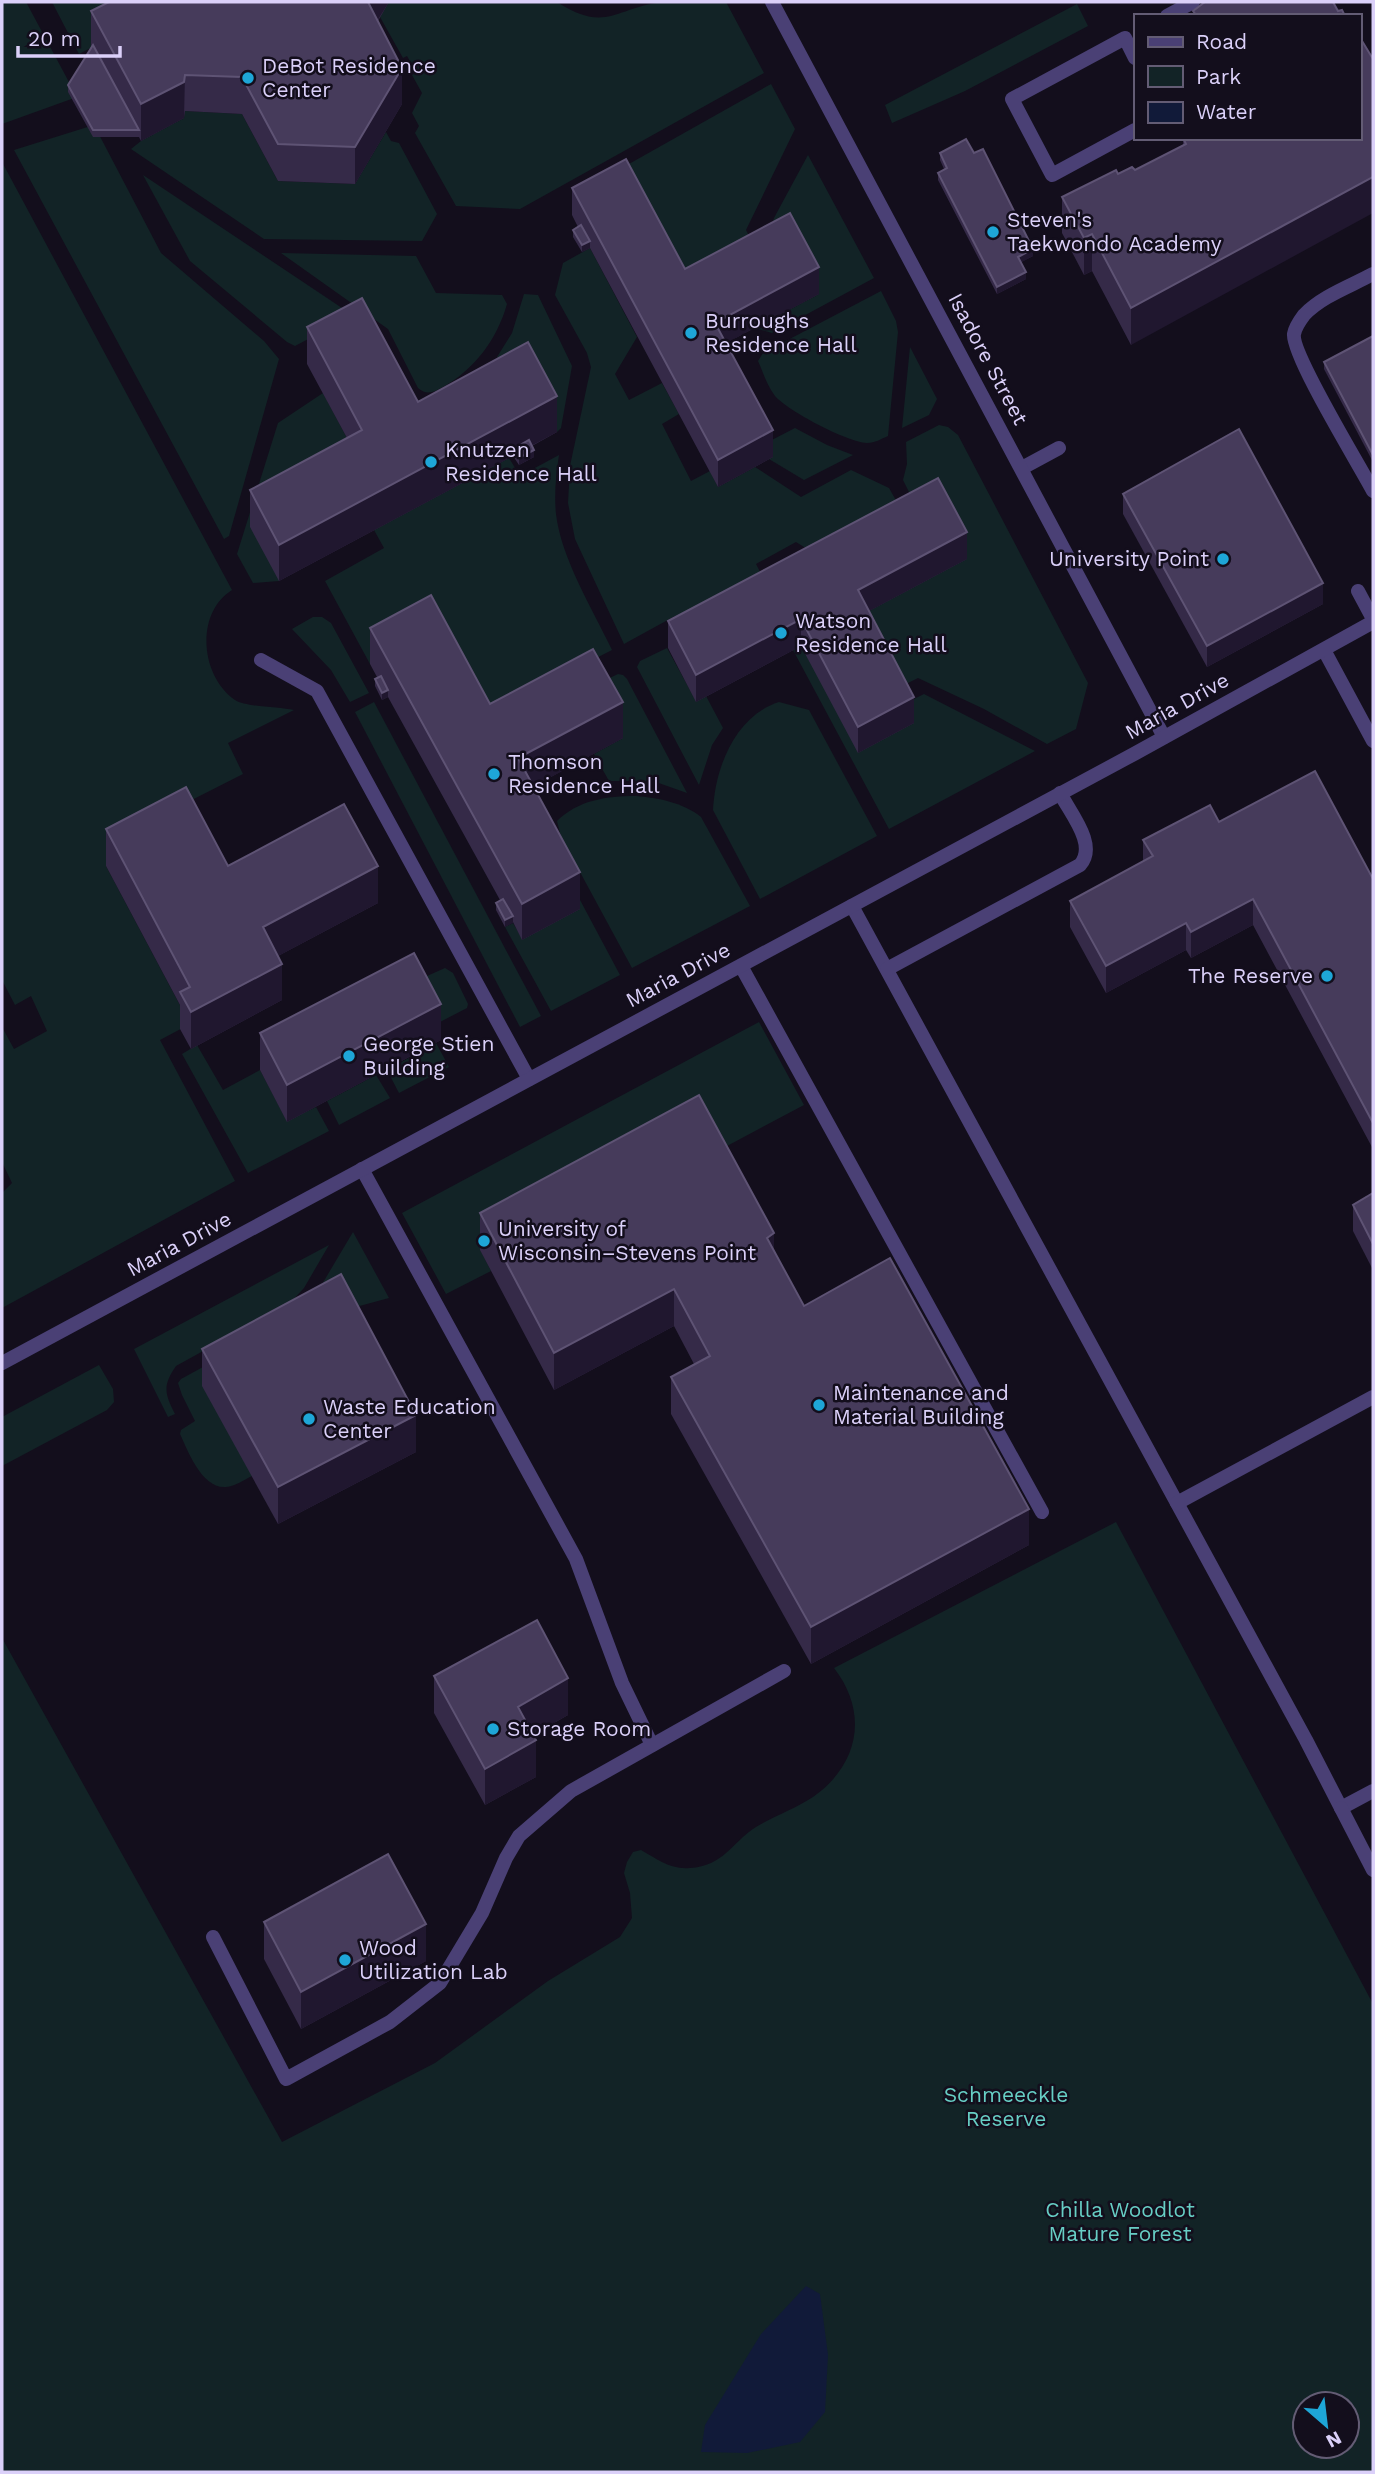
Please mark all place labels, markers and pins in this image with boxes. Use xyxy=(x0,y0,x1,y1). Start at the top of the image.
place label: DeBot Residence Center xyxy=(262,53,436,102)
marker: DeBot Residence Center xyxy=(240,70,256,86)
place label: Steven's Taekwondo Academy xyxy=(1007,207,1222,256)
marker: Steven's Taekwondo Academy xyxy=(985,224,1001,240)
place label: Burroughs Residence Hall xyxy=(705,308,857,357)
marker: Burroughs Residence Hall xyxy=(683,325,699,341)
place label: Knutzen Residence Hall xyxy=(445,437,597,486)
marker: Knutzen Residence Hall xyxy=(423,454,439,470)
place label: University Point xyxy=(1049,546,1209,571)
marker: University Point xyxy=(1215,551,1231,567)
place label: Watson Residence Hall xyxy=(795,608,947,657)
marker: Watson Residence Hall xyxy=(773,625,789,641)
place label: Thomson Residence Hall xyxy=(508,749,660,798)
marker: Thomson Residence Hall xyxy=(486,766,502,782)
place label: The Reserve xyxy=(1188,963,1313,988)
marker: The Reserve xyxy=(1319,968,1335,984)
place label: George Stien Building xyxy=(363,1031,494,1080)
marker: George Stien Building xyxy=(341,1048,357,1064)
place label: University of Wisconsin–Stevens Point xyxy=(498,1216,756,1265)
marker: University of Wisconsin–Stevens Point xyxy=(476,1233,492,1249)
place label: Maintenance and Material Building xyxy=(833,1380,1009,1429)
place label: Waste Education Center xyxy=(323,1394,496,1443)
marker: Maintenance and Material Building xyxy=(811,1397,827,1413)
marker: Waste Education Center xyxy=(301,1411,317,1427)
place label: Storage Room xyxy=(507,1716,651,1741)
marker: Storage Room xyxy=(485,1721,501,1737)
place label: Wood Utilization Lab xyxy=(359,1935,508,1984)
marker: Wood Utilization Lab xyxy=(337,1952,353,1968)

